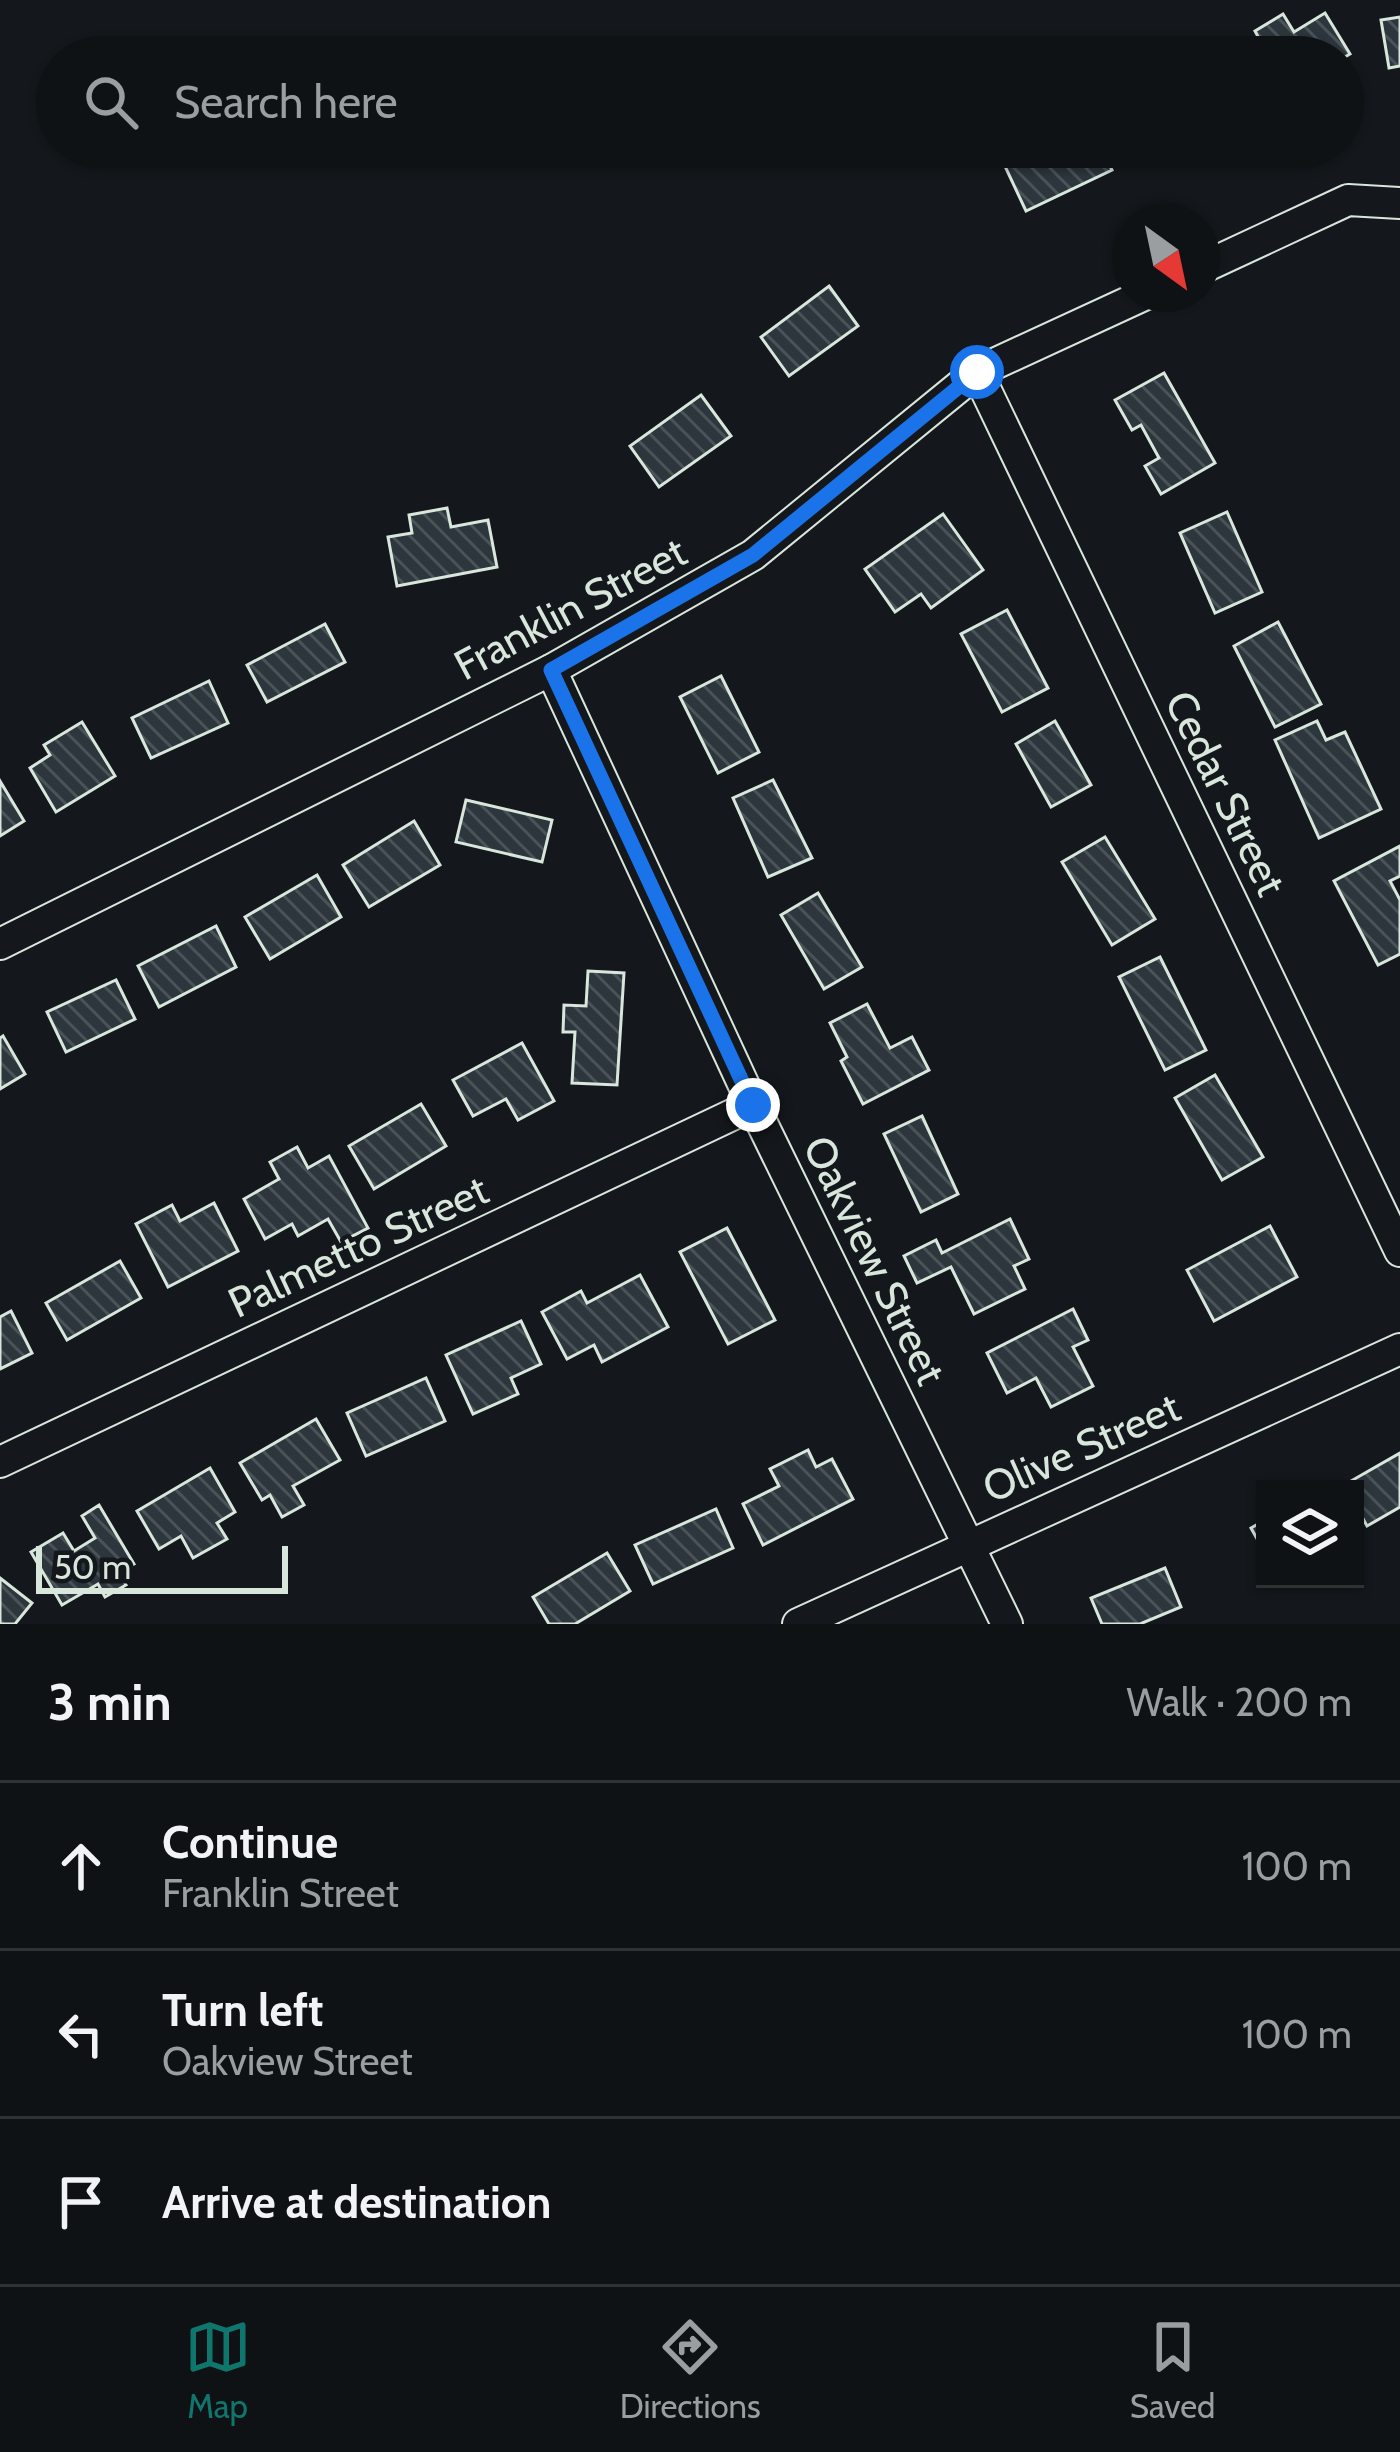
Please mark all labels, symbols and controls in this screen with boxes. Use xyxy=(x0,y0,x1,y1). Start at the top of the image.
search box xyxy=(36,36,1364,168)
icon: search xyxy=(78,69,144,135)
text: Search here xyxy=(174,75,398,129)
north arrow xyxy=(1112,204,1220,312)
route start xyxy=(950,345,1004,399)
street label: Franklin Street xyxy=(445,525,695,691)
street label: Cedar Street xyxy=(1154,682,1298,904)
route end xyxy=(726,1078,780,1132)
street label: Oakview Street xyxy=(792,1127,958,1393)
street label: Palmetto Street xyxy=(220,1163,496,1329)
street label: Olive Street xyxy=(974,1381,1188,1513)
map controls xyxy=(1256,1480,1364,1588)
button: layers xyxy=(1256,1480,1364,1588)
scale bar xyxy=(36,1540,288,1593)
text: 50 m xyxy=(54,1547,131,1587)
text: 3 min xyxy=(48,1671,172,1733)
text: Walk · 200 m xyxy=(1127,1678,1352,1726)
text: Continue xyxy=(162,1815,338,1869)
icon: ahead xyxy=(48,1833,114,1899)
text: 100 m xyxy=(1242,1842,1352,1890)
text: Franklin Street xyxy=(162,1869,399,1917)
text: Turn left xyxy=(162,1983,324,2037)
icon: left xyxy=(48,2001,114,2067)
text: 100 m xyxy=(1242,2010,1352,2058)
text: Oakview Street xyxy=(162,2037,413,2085)
icon: arrive xyxy=(48,2169,114,2235)
text: Arrive at destination xyxy=(162,2175,551,2229)
tab: Map xyxy=(185,2314,251,2426)
tab: Directions xyxy=(620,2314,761,2426)
tab: Saved xyxy=(1130,2314,1215,2426)

